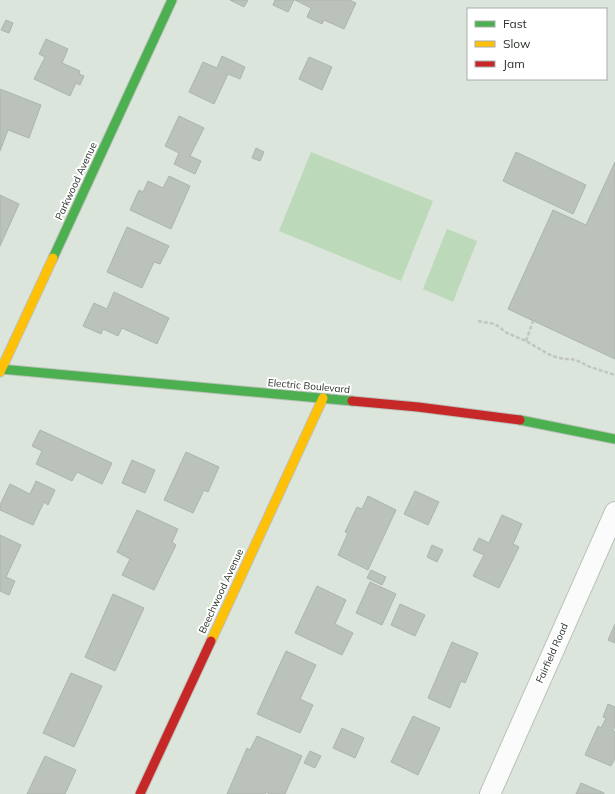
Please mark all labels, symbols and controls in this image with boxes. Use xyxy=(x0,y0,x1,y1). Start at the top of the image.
legend xyxy=(467,8,607,80)
text: Fast xyxy=(503,16,527,31)
text: Slow xyxy=(503,36,531,51)
text: Jam xyxy=(503,56,525,71)
street label: Parkwood Avenue xyxy=(52,140,100,222)
street label: Electric Boulevard xyxy=(267,376,351,396)
street label: Beechwood Avenue xyxy=(196,547,246,635)
street label: Fairfield Road xyxy=(533,621,571,685)

